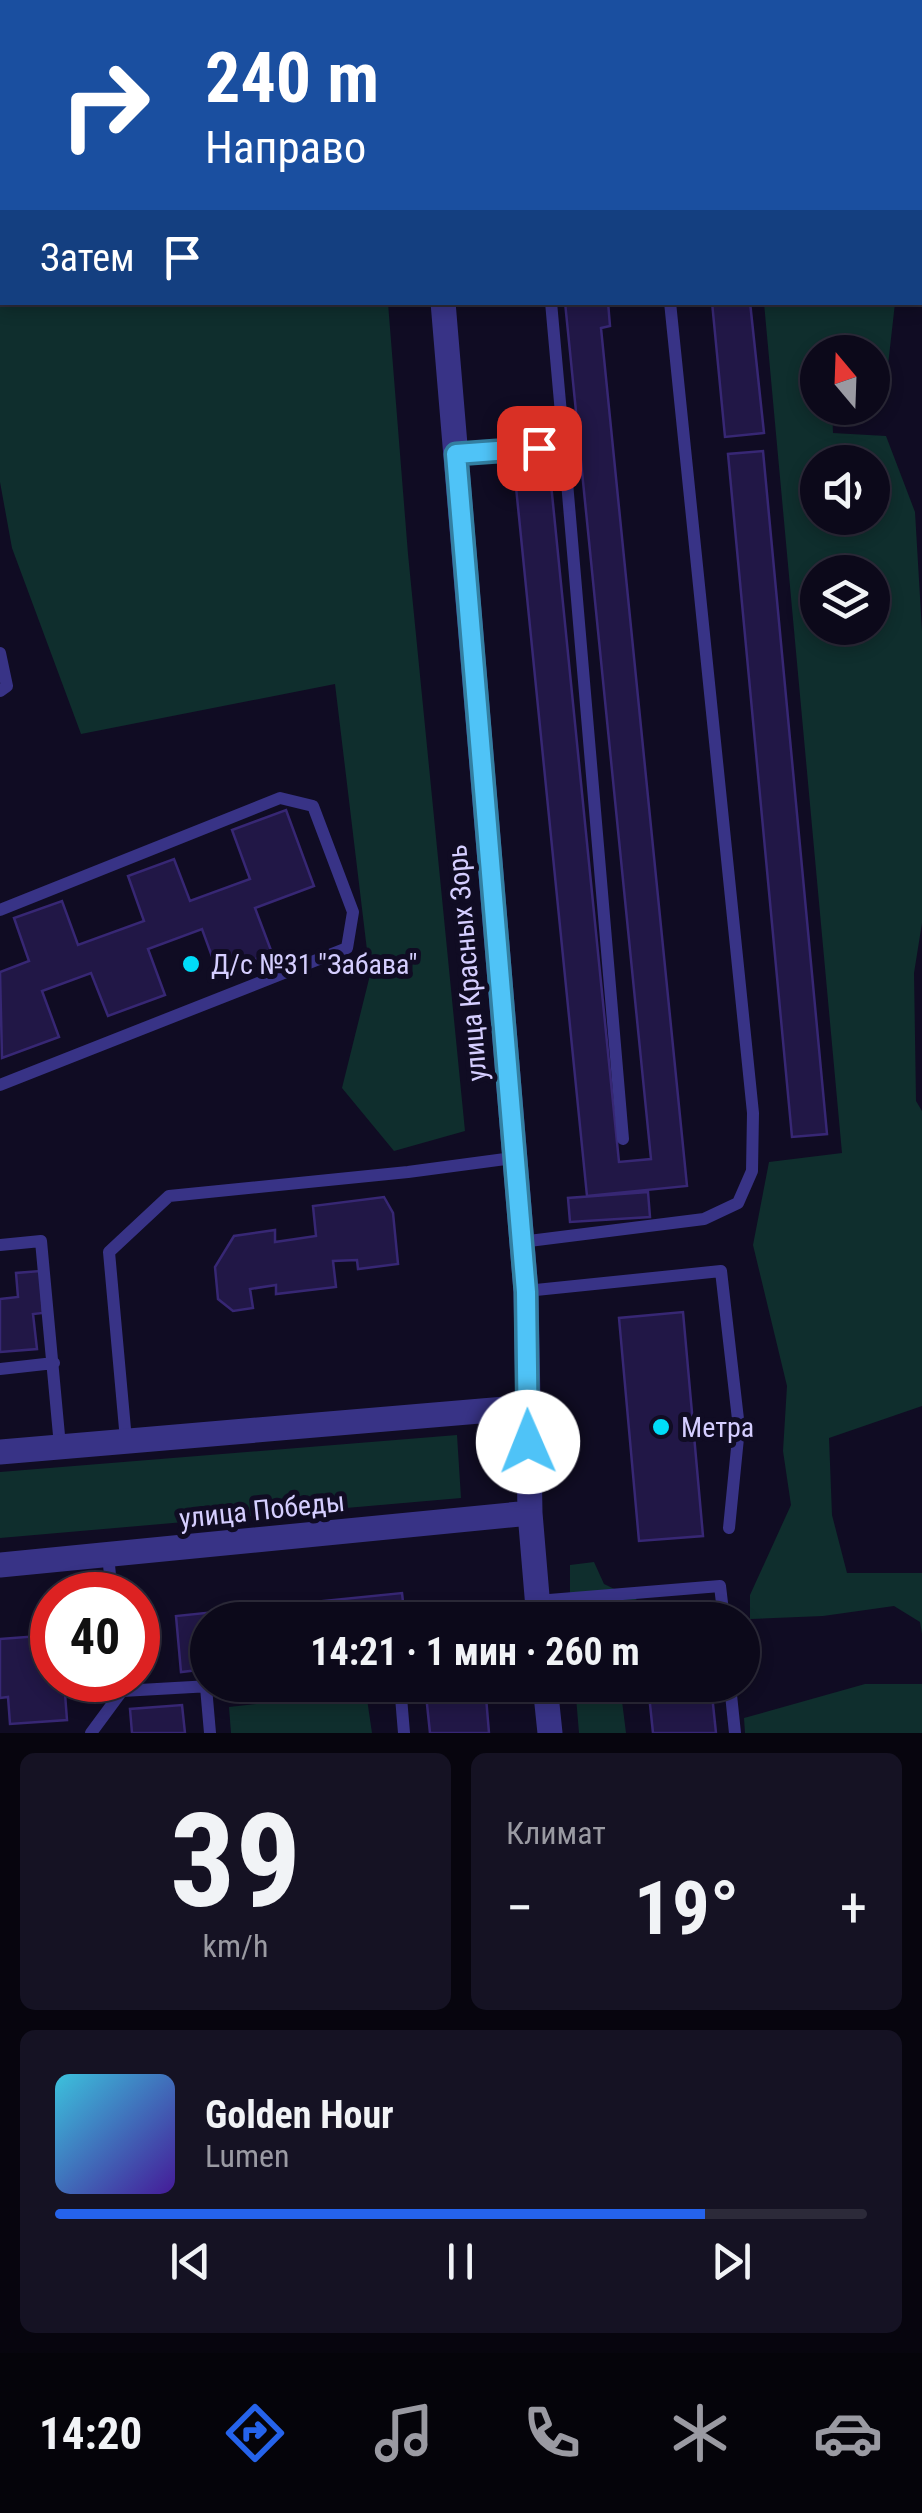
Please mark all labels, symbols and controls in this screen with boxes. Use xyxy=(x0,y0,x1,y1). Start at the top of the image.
text: 240 m xyxy=(205,37,379,119)
icon: right xyxy=(40,40,170,170)
text: Направо xyxy=(205,121,366,174)
icon: arrive xyxy=(155,230,210,285)
text: Затем xyxy=(40,236,135,280)
north arrow xyxy=(800,335,890,425)
map controls xyxy=(800,335,890,645)
pin xyxy=(497,406,582,491)
icon: arrive xyxy=(512,421,567,476)
button: sound xyxy=(800,445,890,535)
button: layers xyxy=(800,555,890,645)
street label: улица Красных Зорь xyxy=(440,843,494,1083)
place label: Д/с №31 "Забава" xyxy=(211,948,418,981)
marker: Д/с №31 "Забава" xyxy=(180,953,202,975)
position arrow xyxy=(476,1390,580,1494)
place label: Метра xyxy=(681,1411,754,1444)
marker: Метра xyxy=(650,1416,672,1438)
street label: улица Победы xyxy=(178,1485,346,1535)
speed limit sign: 40 xyxy=(30,1572,160,1702)
text: 14:21 · 1 мин · 260 m xyxy=(310,1630,640,1674)
text: 39 xyxy=(170,1785,301,1938)
text: Климат xyxy=(506,1814,606,1852)
text: 19° xyxy=(634,1864,739,1952)
text: − xyxy=(506,1876,534,1940)
text: + xyxy=(840,1876,867,1940)
text: km/h xyxy=(203,1927,268,1965)
text: Golden Hour xyxy=(205,2093,394,2137)
text: Lumen xyxy=(205,2137,290,2175)
icon: previous xyxy=(163,2234,218,2289)
icon: pause xyxy=(433,2234,488,2289)
icon: next xyxy=(704,2234,759,2289)
icon: directions xyxy=(220,2398,290,2468)
icon: music xyxy=(369,2398,439,2468)
icon: phone xyxy=(517,2398,587,2468)
icon: climate xyxy=(665,2398,735,2468)
icon: car xyxy=(813,2398,883,2468)
text: 14:20 xyxy=(39,2407,142,2460)

